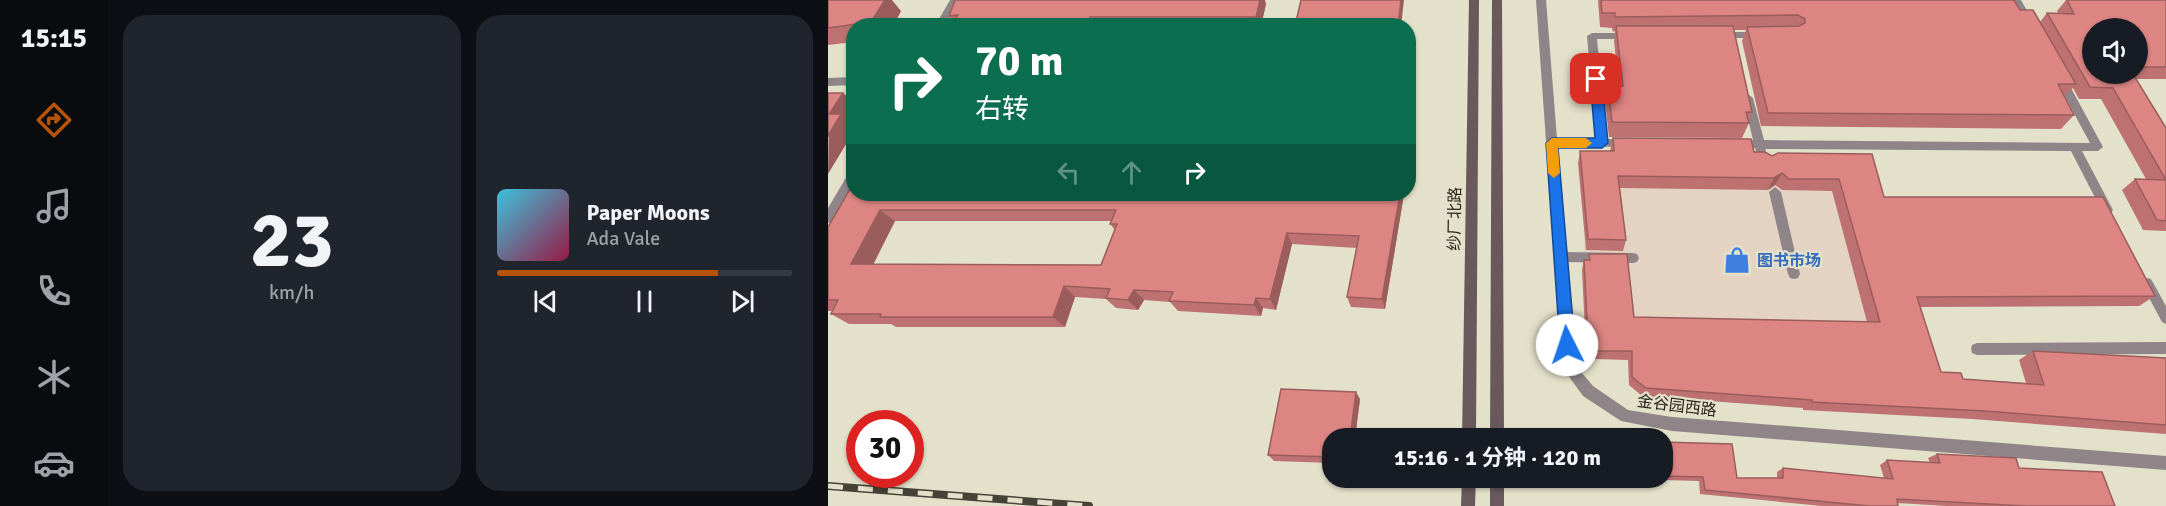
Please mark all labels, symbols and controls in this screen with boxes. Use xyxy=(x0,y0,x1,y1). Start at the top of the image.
map controls xyxy=(2082,18,2148,84)
button: sound xyxy=(2082,18,2148,84)
text: 15:15 xyxy=(21,22,87,55)
text: 70 m xyxy=(975,36,1064,87)
icon: right xyxy=(876,42,954,120)
pin xyxy=(1570,53,1621,104)
icon: arrive xyxy=(1579,62,1612,95)
text: 右转 xyxy=(975,93,1029,126)
icon: directions xyxy=(33,99,75,141)
icon: left xyxy=(1052,156,1085,189)
icon: ahead xyxy=(1115,156,1148,189)
icon: right xyxy=(1178,156,1211,189)
icon: music xyxy=(33,185,75,227)
street label: 纱厂北路 xyxy=(1444,187,1466,251)
text: 23 xyxy=(250,193,334,289)
text: Paper Moons xyxy=(587,199,710,226)
text: Ada Vale xyxy=(587,226,660,251)
shop icon: 图书市场 xyxy=(1722,245,1752,275)
place label: 图书市场 xyxy=(1757,251,1821,271)
icon: phone xyxy=(33,270,75,312)
text: km/h xyxy=(269,280,314,305)
icon: previous xyxy=(529,285,562,318)
icon: pause xyxy=(628,285,661,318)
icon: next xyxy=(726,285,759,318)
position arrow xyxy=(1535,313,1599,377)
icon: climate xyxy=(33,356,75,398)
street label: 金谷园西路 xyxy=(1636,391,1718,421)
speed limit sign: 30 xyxy=(846,410,924,488)
icon: car xyxy=(33,442,75,484)
text: 15:16 · 1 分钟 · 120 m xyxy=(1394,444,1601,471)

